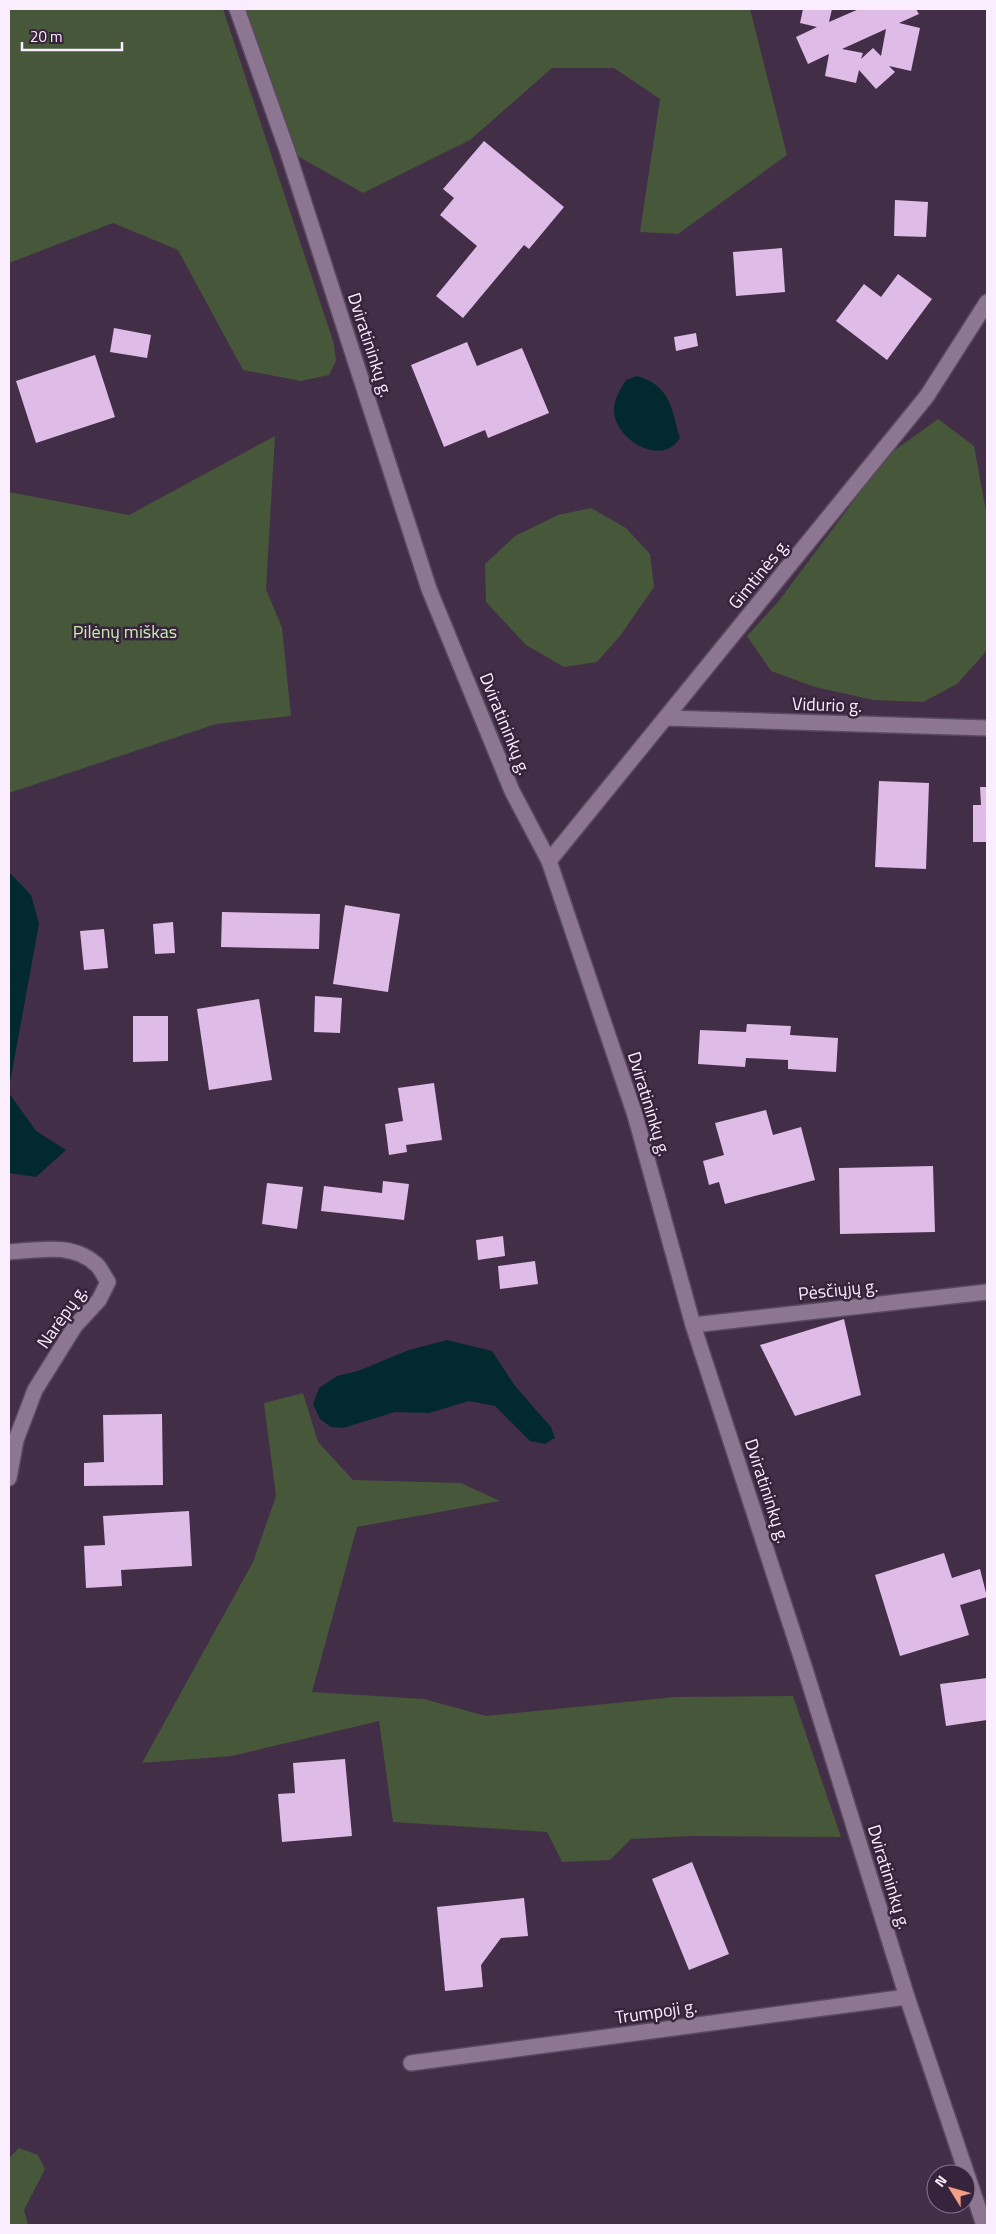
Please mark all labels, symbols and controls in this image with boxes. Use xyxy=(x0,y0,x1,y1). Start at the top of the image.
scale bar xyxy=(22,20,122,52)
text: 20 m xyxy=(30,25,63,48)
street label: Dviratininkų g. xyxy=(341,289,400,401)
street label: Gimtinės g. xyxy=(722,532,796,615)
park label: Pilėnų miškas xyxy=(73,618,177,645)
street label: Dviratininkų g. xyxy=(473,669,538,779)
street label: Vidurio g. xyxy=(791,690,863,719)
street label: Dviratininkų g. xyxy=(621,1048,678,1160)
street label: Pėsčiųjų g. xyxy=(797,1272,879,1307)
street label: Narėpų g. xyxy=(30,1279,93,1354)
street label: Dviratininkų g. xyxy=(738,1435,797,1547)
street label: Dviratininkų g. xyxy=(861,1821,918,1933)
street label: Trumpoji g. xyxy=(613,1992,699,2031)
north arrow xyxy=(926,2164,976,2214)
text: N xyxy=(929,2171,952,2191)

